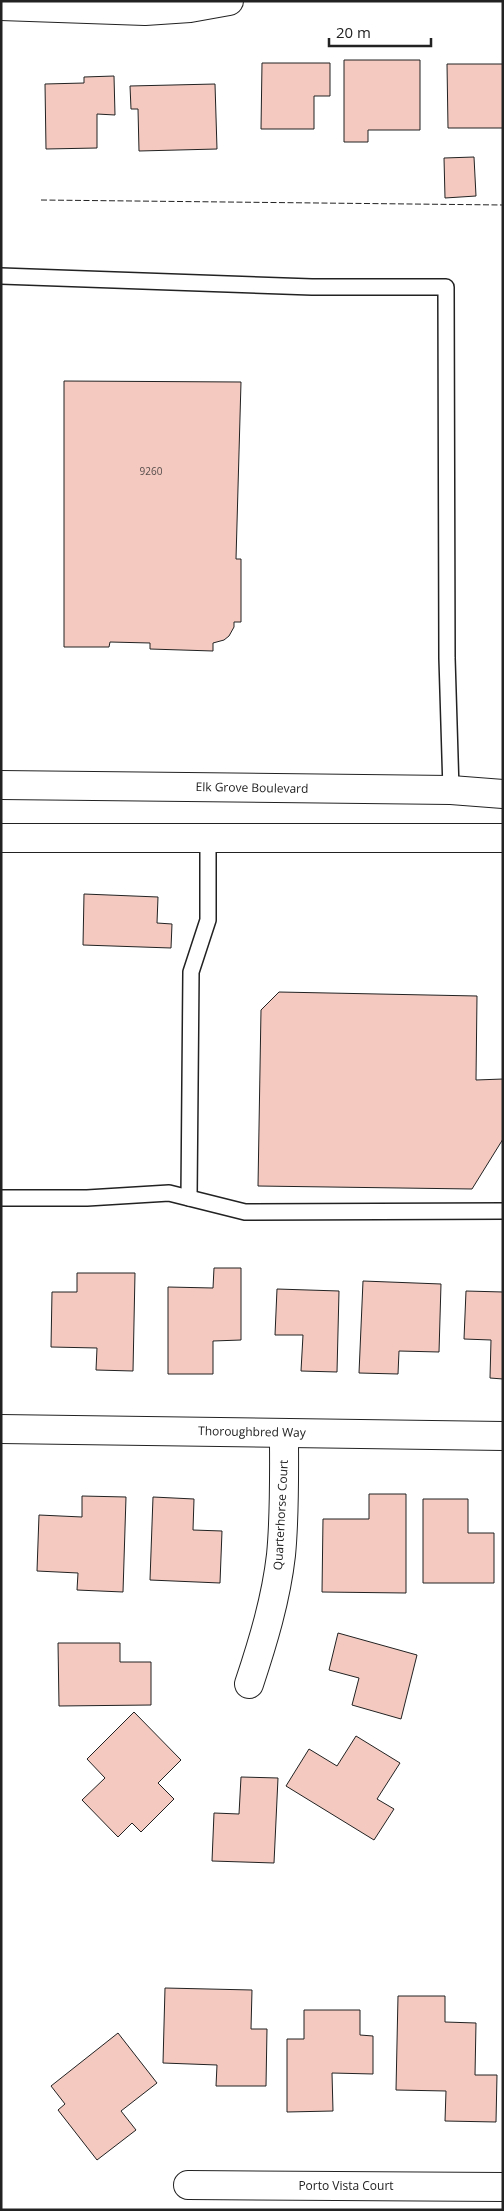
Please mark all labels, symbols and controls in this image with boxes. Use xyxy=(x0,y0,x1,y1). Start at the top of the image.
scale bar xyxy=(329,15,432,47)
text: 20 m xyxy=(336,22,371,42)
house number: 9260 xyxy=(140,464,163,478)
street label: Elk Grove Boulevard xyxy=(195,778,309,797)
street label: Thoroughbred Way xyxy=(198,1422,307,1441)
street label: Quarterhorse Court xyxy=(269,1459,292,1571)
street label: Porto Vista Court xyxy=(298,2177,394,2194)

